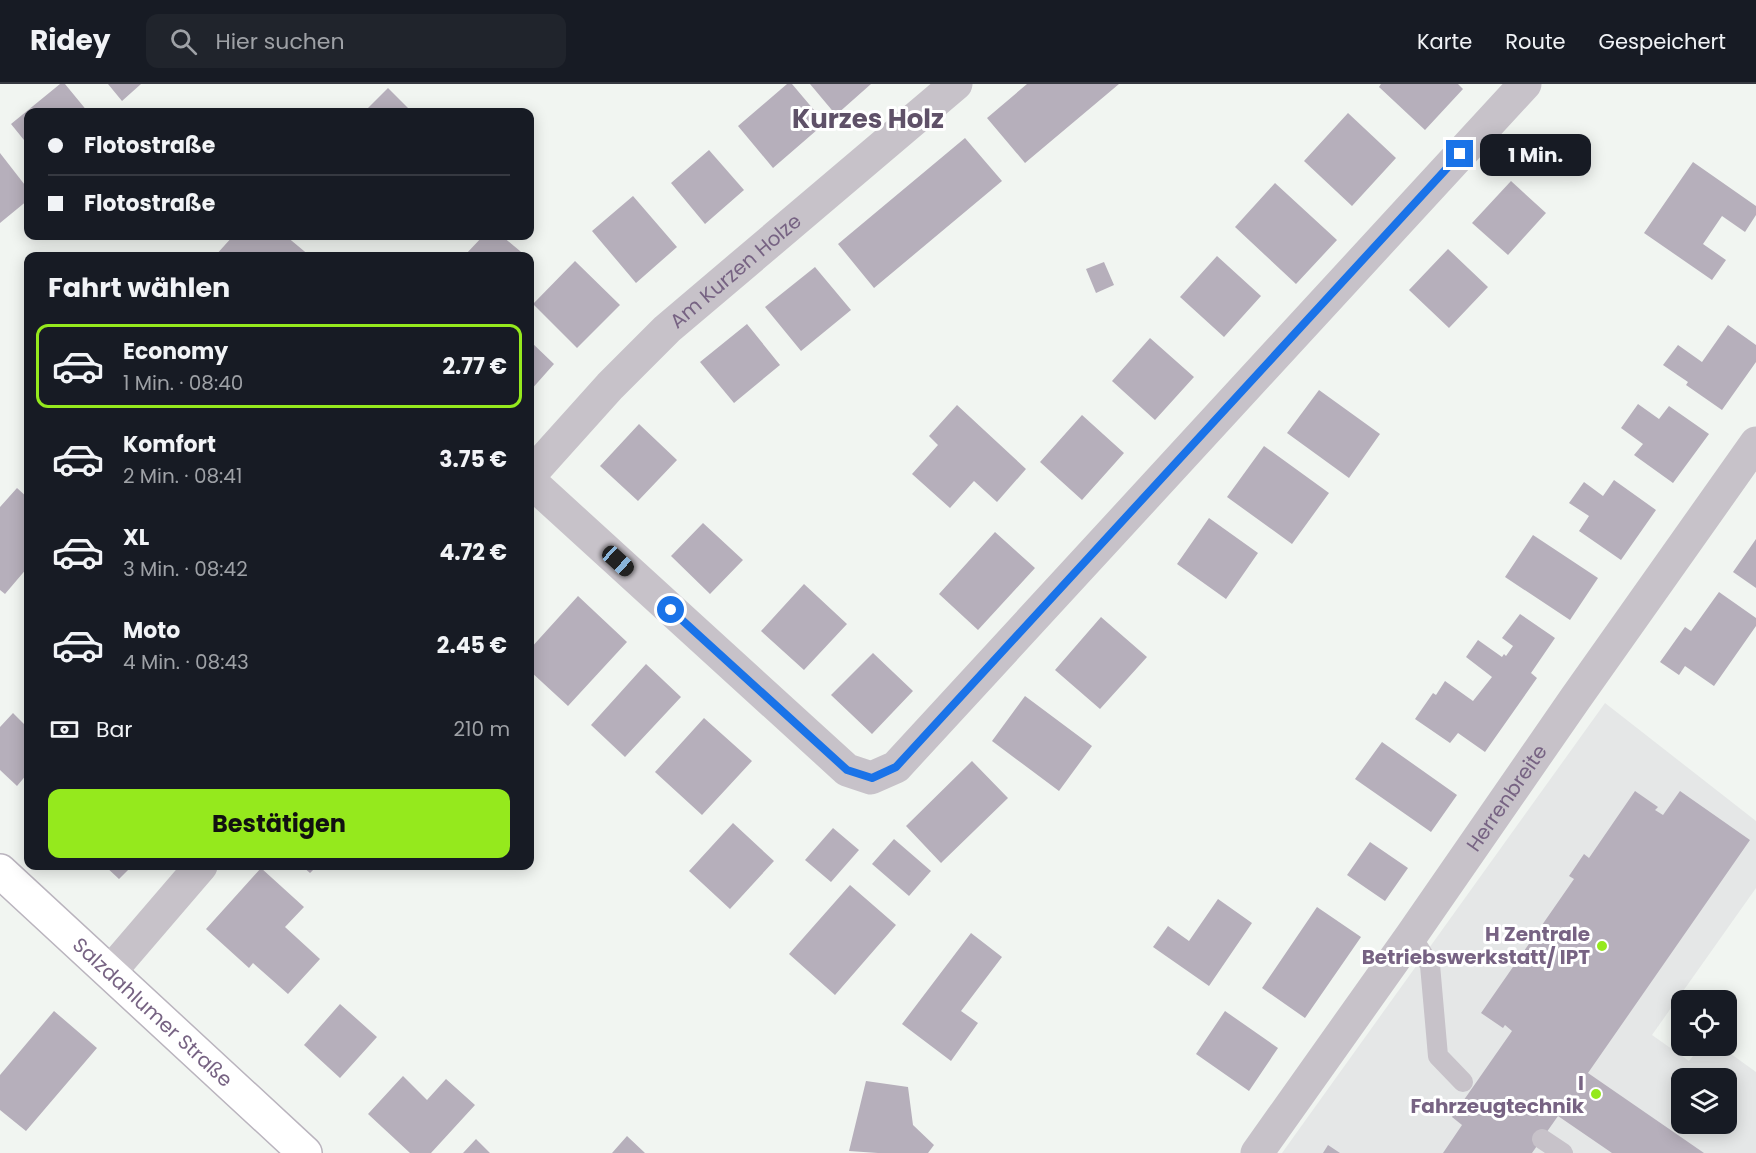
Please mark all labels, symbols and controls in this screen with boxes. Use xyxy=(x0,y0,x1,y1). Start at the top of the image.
search box xyxy=(146,14,566,68)
text: Ridey xyxy=(30,21,110,60)
icon: search xyxy=(167,25,200,58)
text: Hier suchen xyxy=(215,26,345,57)
text: Karte xyxy=(1417,27,1472,56)
text: Route xyxy=(1505,27,1566,56)
text: Gespeichert xyxy=(1599,27,1726,56)
district label: Kurzes Holz xyxy=(792,101,944,137)
text: Flotostraße xyxy=(84,130,215,161)
callout: 1 Min. xyxy=(1481,133,1592,175)
route end xyxy=(1446,140,1473,167)
text: 1 Min. xyxy=(1508,141,1563,169)
text: Flotostraße xyxy=(84,188,215,219)
street label: Am Kurzen Holze xyxy=(664,207,807,335)
text: Fahrt wählen xyxy=(48,269,230,306)
text: Economy xyxy=(123,336,228,367)
icon: car xyxy=(51,339,105,393)
text: 2.77 € xyxy=(443,351,507,382)
text: 1 Min. · 08:40 xyxy=(123,369,243,397)
text: Komfort xyxy=(123,429,216,460)
icon: car xyxy=(51,432,105,486)
text: 3.75 € xyxy=(439,444,507,475)
text: 2 Min. · 08:41 xyxy=(123,462,242,490)
text: XL xyxy=(123,522,149,553)
icon: car xyxy=(51,525,105,579)
text: 4.72 € xyxy=(439,537,507,568)
car xyxy=(599,542,637,580)
text: 3 Min. · 08:42 xyxy=(123,555,248,583)
route start xyxy=(657,596,684,623)
text: Moto xyxy=(123,615,180,646)
icon: car xyxy=(51,618,105,672)
text: 2.45 € xyxy=(437,630,507,661)
text: 4 Min. · 08:43 xyxy=(123,648,249,676)
icon: cash xyxy=(48,713,81,746)
text: Bar xyxy=(96,714,133,745)
text: 210 m xyxy=(454,715,510,743)
street label: Herrenbreite xyxy=(1460,739,1553,857)
button: Bestätigen xyxy=(48,789,510,858)
place label: H Zentrale Betriebswerkstatt/ IPT xyxy=(1362,920,1590,971)
street label: Salzdahlumer Straße xyxy=(67,931,239,1093)
marker: H Zentrale Betriebswerkstatt/ IPT xyxy=(1595,939,1609,953)
map controls xyxy=(1671,990,1737,1134)
button: locate xyxy=(1671,990,1737,1056)
button: layers xyxy=(1671,1068,1737,1134)
place label: I Fahrzeugtechnik xyxy=(1410,1069,1585,1120)
marker: I Fahrzeugtechnik xyxy=(1589,1087,1603,1101)

